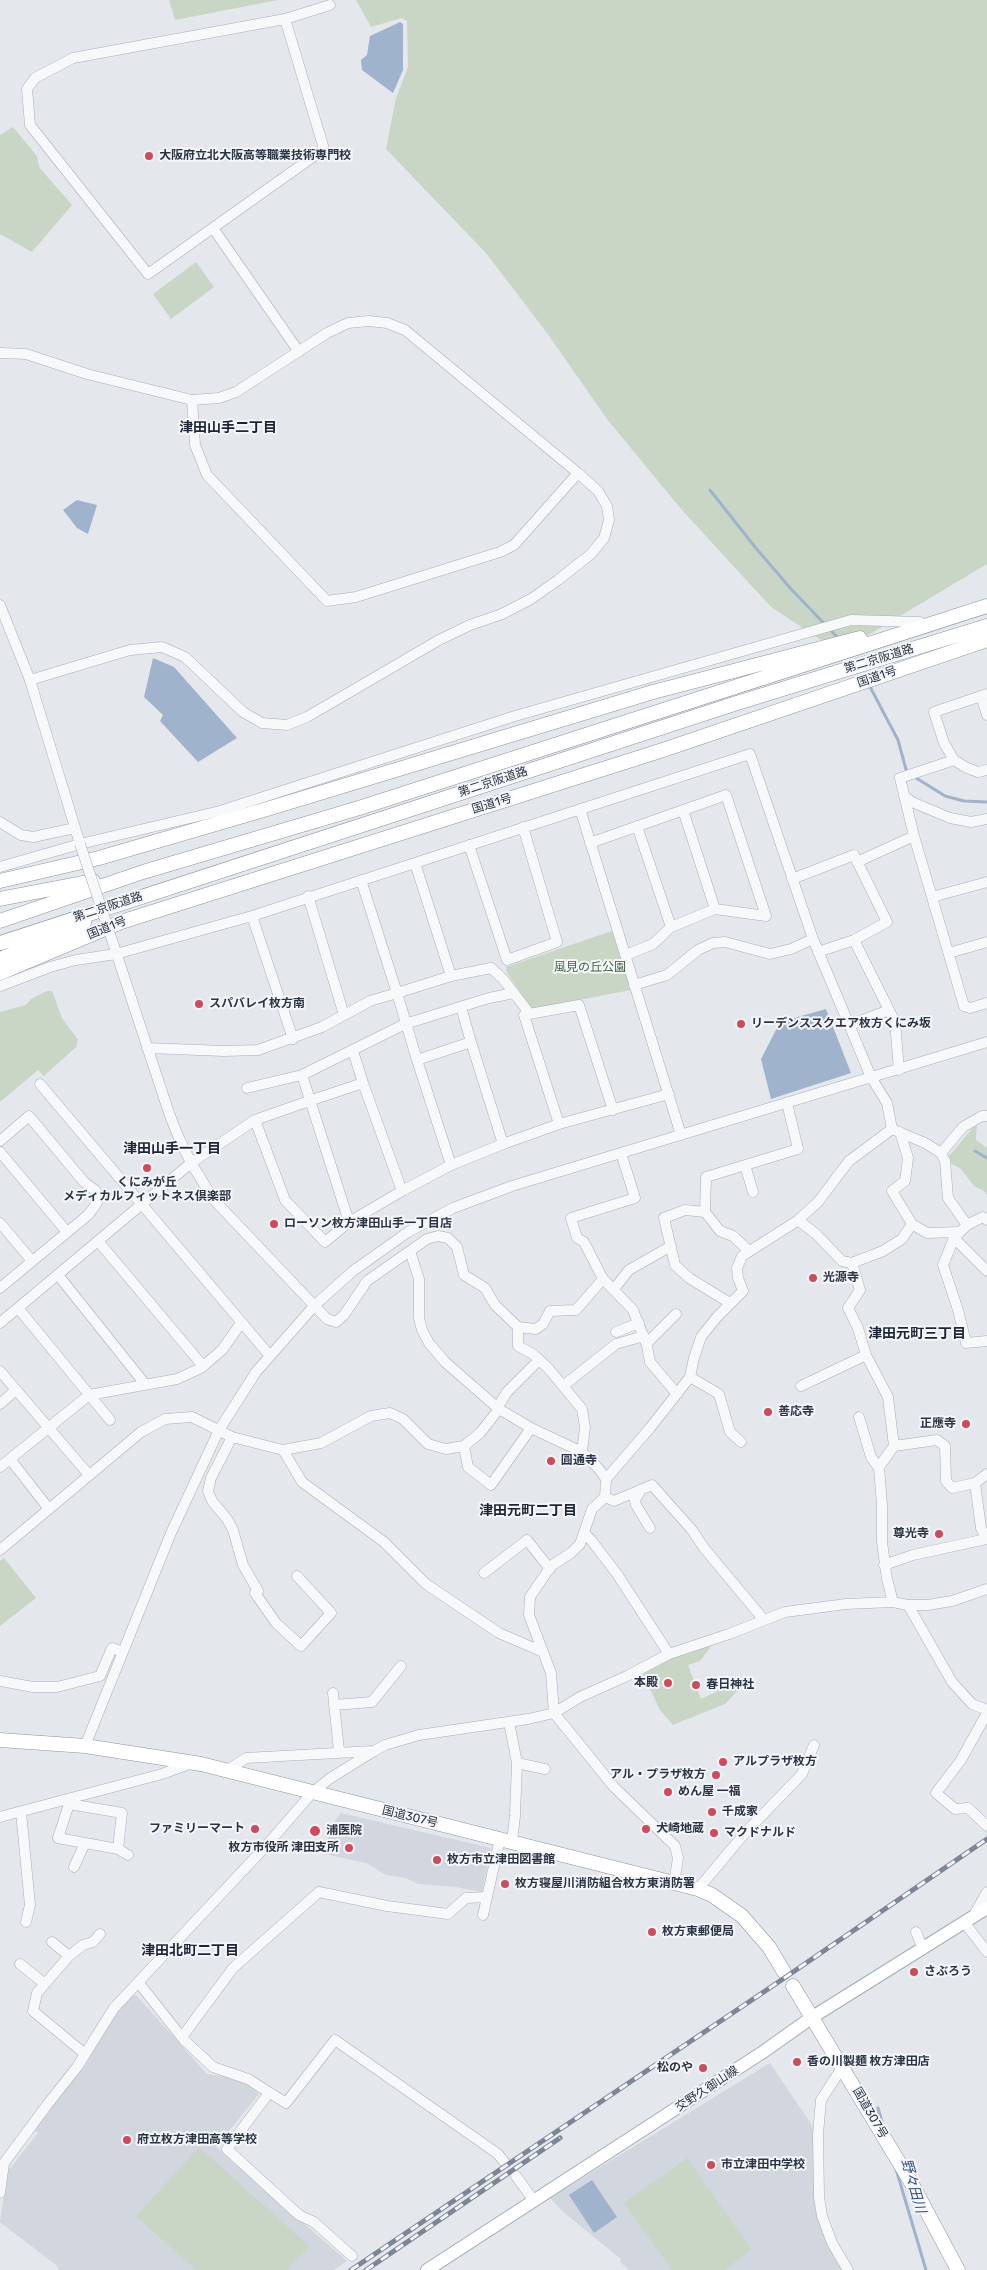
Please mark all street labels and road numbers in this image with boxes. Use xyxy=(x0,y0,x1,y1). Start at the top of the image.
street label: 第二京阪道路 xyxy=(842,642,916,676)
street label: 国道1号 xyxy=(855,663,899,691)
street label: 第二京阪道路 xyxy=(457,764,529,800)
street label: 国道1号 xyxy=(470,791,514,817)
street label: 第二京阪道路 xyxy=(72,889,144,925)
street label: 国道1号 xyxy=(85,914,129,942)
street label: 国道307号 xyxy=(381,1803,439,1831)
street label: 交野久御山線 xyxy=(673,2063,741,2115)
street label: 国道307号 xyxy=(850,2085,890,2141)

